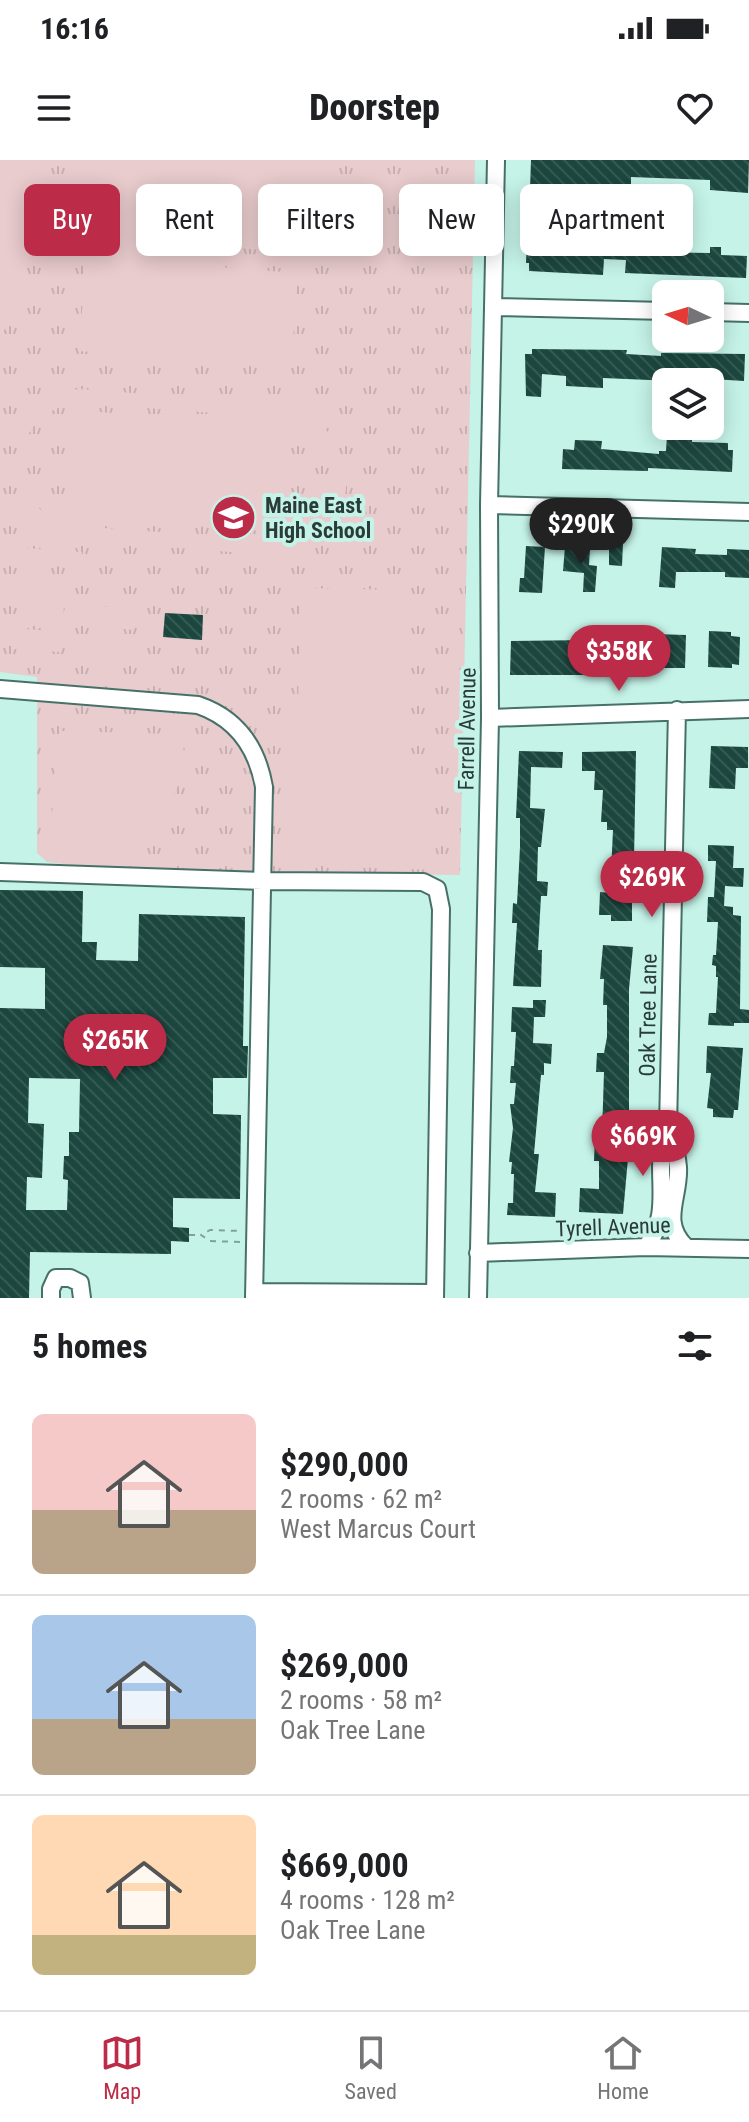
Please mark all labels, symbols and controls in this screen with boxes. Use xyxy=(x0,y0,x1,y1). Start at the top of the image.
text: 16:16 xyxy=(40,11,109,46)
icon: menu xyxy=(32,86,76,130)
icon: heart xyxy=(673,86,717,130)
text: Doorstep xyxy=(309,87,440,129)
chip: Buy xyxy=(24,184,120,256)
chip: Rent xyxy=(136,184,242,256)
chip: Filters xyxy=(258,184,383,256)
chip: New xyxy=(399,184,504,256)
chip: Apartment xyxy=(520,184,693,256)
north arrow xyxy=(652,280,724,352)
map controls xyxy=(652,280,724,440)
button: layers xyxy=(652,368,724,440)
place label: Maine East High School xyxy=(265,493,371,543)
school or university icon: Maine East High School xyxy=(210,494,258,542)
pin: $290K xyxy=(525,498,637,566)
text: $290K xyxy=(548,509,614,539)
pin: $358K xyxy=(563,625,675,693)
text: $358K xyxy=(586,636,652,666)
street label: Farrell Avenue xyxy=(453,667,481,791)
pin: $269K xyxy=(596,851,708,919)
text: $269K xyxy=(619,862,685,892)
street label: Oak Tree Lane xyxy=(634,953,662,1077)
pin: $265K xyxy=(59,1014,171,1082)
text: $265K xyxy=(82,1025,148,1055)
pin: $669K xyxy=(587,1110,699,1178)
text: $669K xyxy=(610,1121,676,1151)
street label: Tyrell Avenue xyxy=(555,1212,671,1242)
icon: filters xyxy=(673,1324,717,1368)
text: 5 homes xyxy=(32,1326,148,1366)
text: $290,000 xyxy=(280,1444,409,1484)
icon: home xyxy=(96,1446,192,1542)
text: 2 rooms · 62 m² xyxy=(280,1484,442,1514)
text: West Marcus Court xyxy=(280,1514,476,1544)
text: $269,000 xyxy=(280,1645,409,1685)
icon: home xyxy=(96,1647,192,1743)
text: 2 rooms · 58 m² xyxy=(280,1685,442,1715)
text: Oak Tree Lane xyxy=(280,1715,425,1745)
text: $669,000 xyxy=(280,1845,409,1885)
icon: home xyxy=(96,1847,192,1943)
text: 4 rooms · 128 m² xyxy=(280,1885,455,1915)
text: Oak Tree Lane xyxy=(280,1915,425,1945)
tab: Map xyxy=(100,2031,144,2104)
tab: Saved xyxy=(345,2031,397,2104)
tab: Home xyxy=(597,2031,649,2104)

